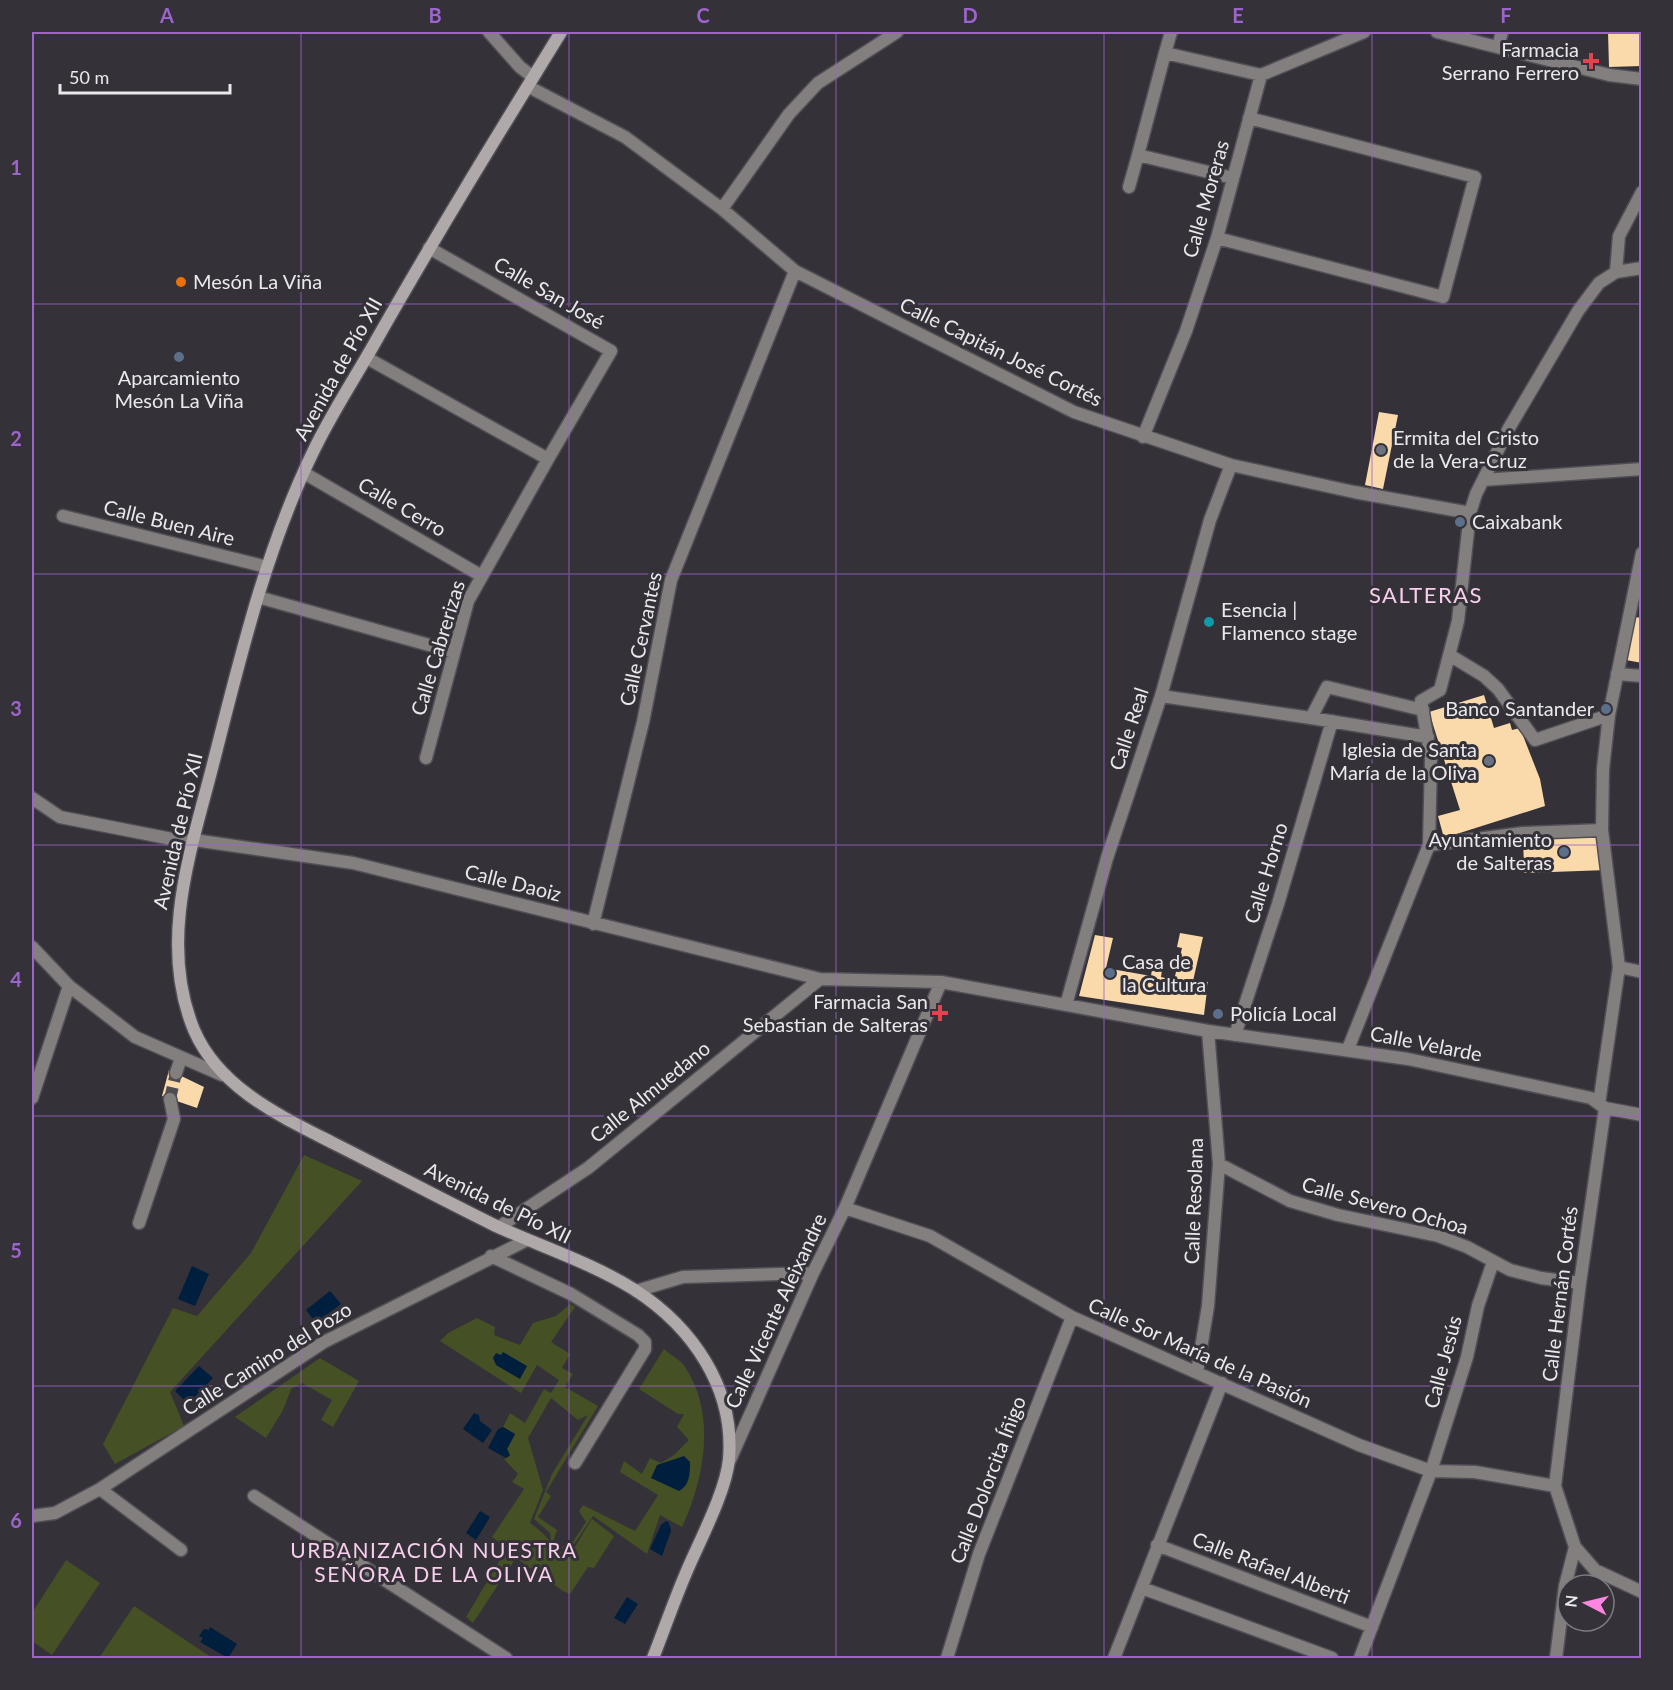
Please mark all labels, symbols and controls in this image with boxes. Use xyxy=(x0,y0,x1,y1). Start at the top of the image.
text: A xyxy=(159,3,174,27)
text: B xyxy=(428,3,442,27)
text: C xyxy=(696,3,710,27)
text: D xyxy=(962,3,978,27)
text: E xyxy=(1232,3,1244,27)
text: F xyxy=(1500,3,1512,27)
place label: Farmacia Serrano Ferrero xyxy=(1442,37,1579,84)
marker: Farmacia Serrano Ferrero xyxy=(1584,54,1598,68)
scale bar xyxy=(60,57,230,95)
text: 50 m xyxy=(69,66,109,88)
street label: Calle Moreras xyxy=(1177,137,1233,260)
text: 1 xyxy=(10,155,22,179)
street label: Calle San José xyxy=(490,251,609,333)
place label: Mesón La Viña xyxy=(193,269,322,293)
marker: Mesón La Viña xyxy=(174,275,188,289)
street label: Calle Capitán José Cortés xyxy=(896,292,1107,411)
street label: Avenida de Pío XII xyxy=(288,293,386,444)
marker: Aparcamiento Mesón La Viña xyxy=(172,350,186,364)
place label: Aparcamiento Mesón La Viña xyxy=(114,365,244,412)
place label: Ermita del Cristo de la Vera-Cruz xyxy=(1393,425,1539,472)
text: 2 xyxy=(10,426,22,450)
marker: Ermita del Cristo de la Vera-Cruz xyxy=(1374,443,1388,457)
street label: Calle Cerro xyxy=(354,471,451,541)
street label: Calle Buen Aire xyxy=(101,494,237,550)
place label: Caixabank xyxy=(1472,509,1563,533)
marker: Caixabank xyxy=(1453,515,1467,529)
street label: Calle Cervantes xyxy=(614,569,666,708)
street label: Calle Cabrerizas xyxy=(405,577,469,718)
district label: SALTERAS xyxy=(1369,581,1483,608)
place label: Esencia | Flamenco stage xyxy=(1221,597,1357,644)
marker: Esencia | Flamenco stage xyxy=(1202,615,1216,629)
street label: Calle Real xyxy=(1103,684,1153,773)
text: 3 xyxy=(10,696,22,720)
place label: Banco Santander xyxy=(1445,696,1595,720)
marker: Banco Santander xyxy=(1599,702,1613,716)
place label: Iglesia de Santa María de la Oliva xyxy=(1330,737,1477,784)
street label: Avenida de Pío XII xyxy=(147,750,207,911)
marker: Iglesia de Santa María de la Oliva xyxy=(1482,754,1496,768)
street label: Calle Horno xyxy=(1238,819,1292,926)
place label: Ayuntamiento de Salteras xyxy=(1428,827,1552,874)
marker: Ayuntamiento de Salteras xyxy=(1557,845,1571,859)
street label: Calle Daoiz xyxy=(463,858,564,906)
place label: Casa de la Cultura xyxy=(1122,949,1206,996)
marker: Casa de la Cultura xyxy=(1103,966,1117,980)
text: 4 xyxy=(10,967,22,991)
place label: Farmacia San Sebastian de Salteras xyxy=(743,989,928,1036)
place label: Policía Local xyxy=(1230,1001,1337,1025)
marker: Farmacia San Sebastian de Salteras xyxy=(933,1006,947,1020)
marker: Policía Local xyxy=(1211,1007,1225,1021)
street label: Calle Velarde xyxy=(1368,1020,1484,1066)
street label: Calle Almuedano xyxy=(584,1035,714,1147)
street label: Calle Resolana xyxy=(1179,1137,1207,1265)
street label: Avenida de Pío XII xyxy=(421,1156,576,1248)
street label: Calle Severo Ochoa xyxy=(1299,1171,1471,1239)
street label: Calle Hernán Cortés xyxy=(1536,1205,1582,1383)
street label: Calle Vicente Aleixandre xyxy=(719,1209,831,1412)
text: 5 xyxy=(10,1238,22,1262)
street label: Calle Sor María de la Pasión xyxy=(1085,1292,1316,1412)
street label: Calle Camino del Pozo xyxy=(177,1296,356,1420)
street label: Calle Jesús xyxy=(1418,1313,1466,1411)
street label: Calle Dolorcita Íñigo xyxy=(944,1393,1030,1567)
text: 6 xyxy=(10,1508,22,1532)
street label: Calle Rafael Alberti xyxy=(1189,1526,1354,1608)
district label: URBANIZACIÓN NUESTRA SEÑORA DE LA OLIVA xyxy=(290,1537,578,1586)
north arrow xyxy=(1556,1573,1616,1633)
text: N xyxy=(1560,1594,1581,1608)

